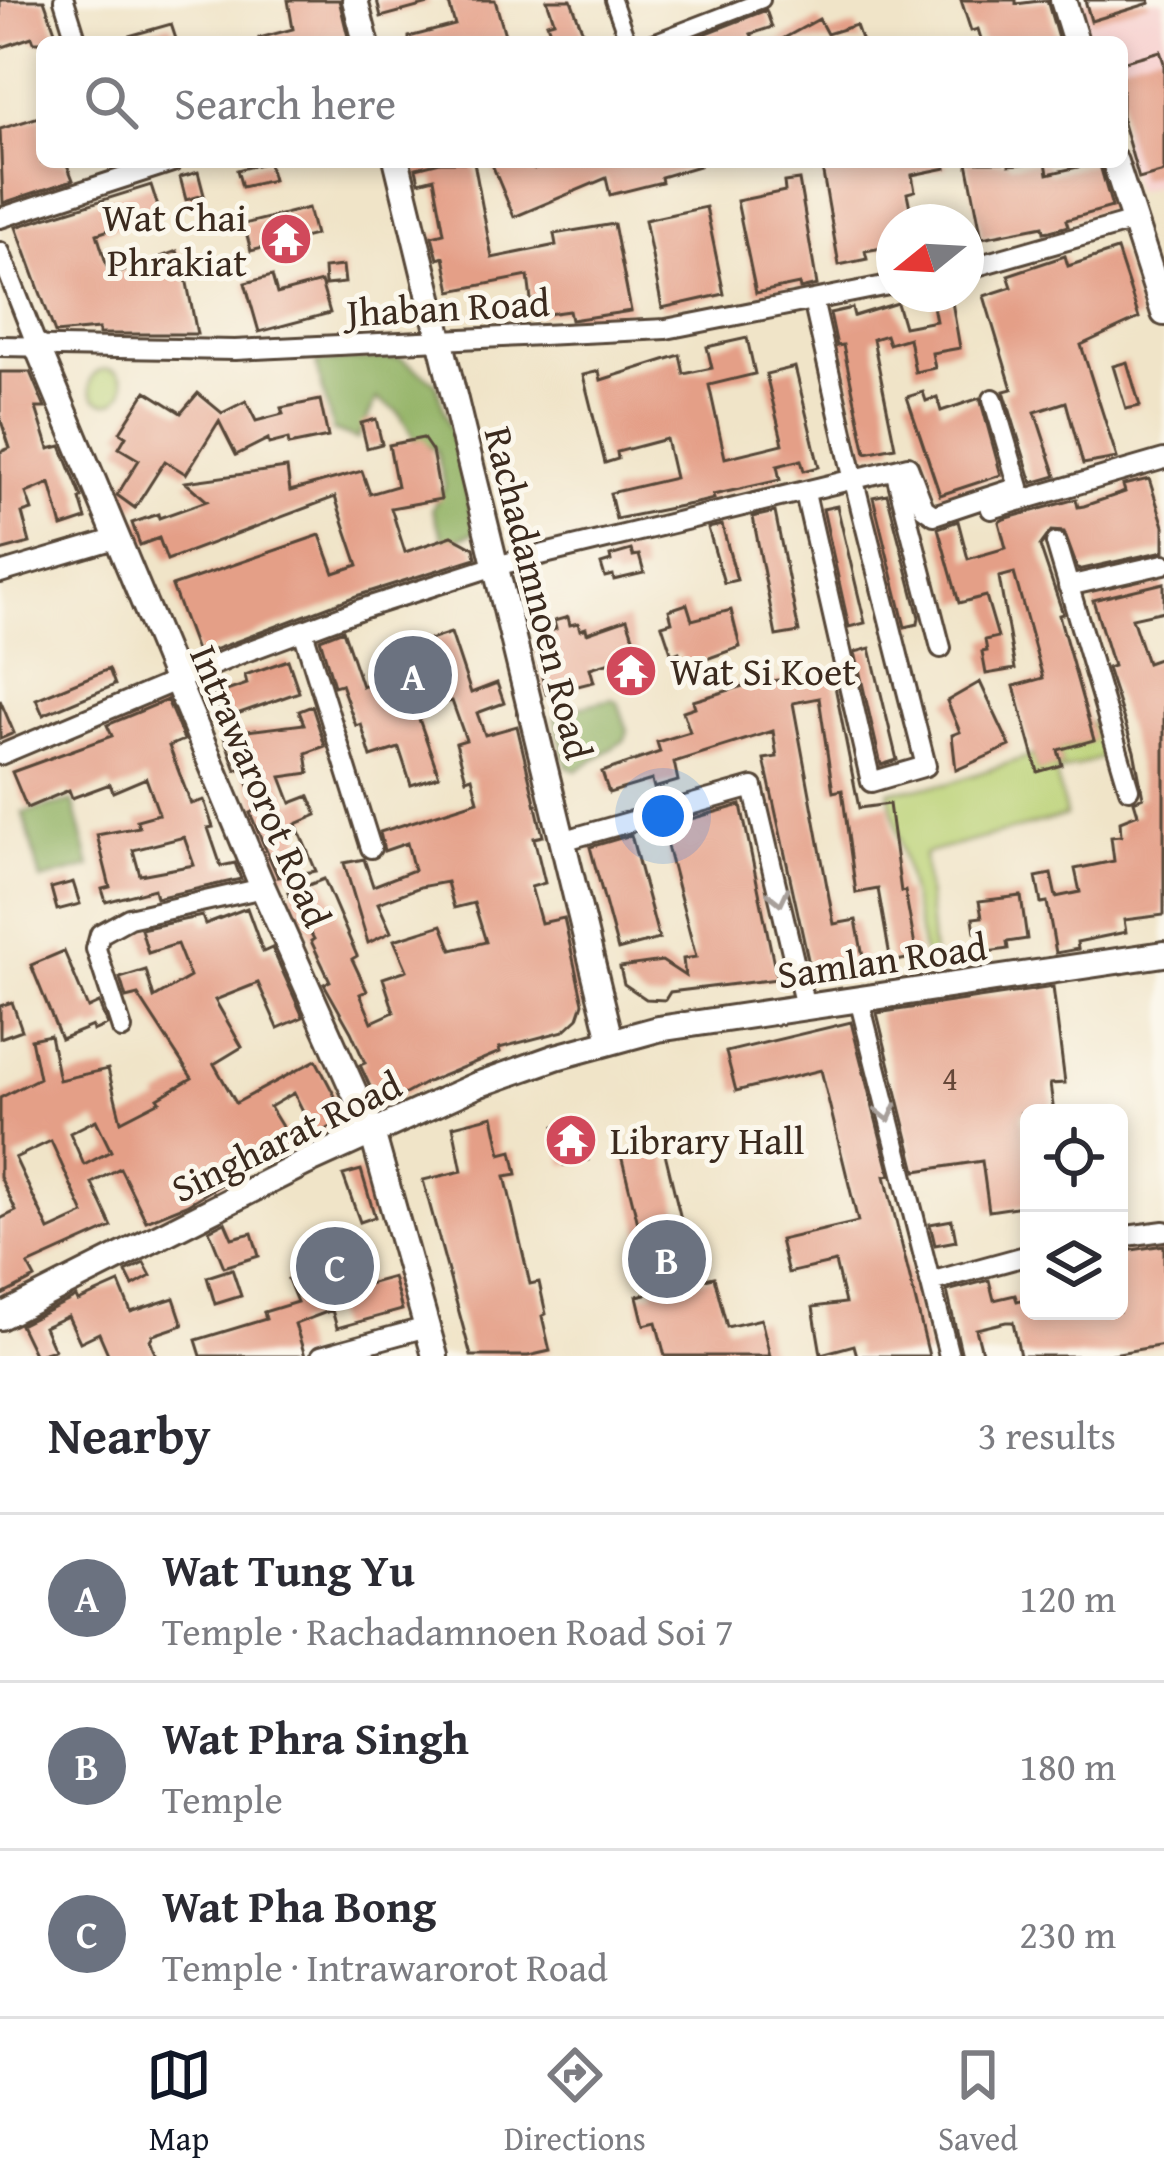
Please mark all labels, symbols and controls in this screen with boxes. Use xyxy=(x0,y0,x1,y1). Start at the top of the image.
search box xyxy=(36,36,1128,168)
icon: search xyxy=(78,69,144,135)
text: Search here xyxy=(174,70,396,135)
place label: Wat Chai Phrakiat xyxy=(102,188,247,290)
north arrow xyxy=(876,204,984,312)
temple icon: Wat Chai Phrakiat xyxy=(258,211,314,267)
street label: Jhaban Road xyxy=(340,273,551,341)
street label: Rachadamnoen Road xyxy=(471,420,608,765)
pin: A xyxy=(374,630,452,720)
street label: Intrawarorot Road xyxy=(176,636,347,936)
place label: Wat Si Koet xyxy=(670,642,856,699)
temple icon: Wat Si Koet xyxy=(603,643,659,699)
your location xyxy=(633,786,693,846)
one-way arrow xyxy=(765,887,790,907)
street label: Samlan Road xyxy=(774,917,990,1002)
house number: 4 xyxy=(942,1054,958,1102)
street label: Singharat Road xyxy=(161,1055,411,1216)
one-way arrow xyxy=(873,1102,898,1123)
map controls xyxy=(1020,1104,1128,1320)
button: locate xyxy=(1020,1104,1128,1212)
place label: Library Hall xyxy=(610,1111,805,1168)
temple icon: Library Hall xyxy=(543,1112,599,1168)
button: layers xyxy=(1020,1212,1128,1320)
pin: B xyxy=(628,1214,706,1304)
pin: C xyxy=(296,1221,374,1311)
text: Nearby xyxy=(48,1397,211,1472)
text: 3 results xyxy=(978,1406,1116,1463)
text: Wat Tung Yu xyxy=(162,1537,415,1602)
text: A xyxy=(75,1569,99,1626)
text: 120 m xyxy=(1019,1569,1116,1626)
text: Temple · Rachadamnoen Road Soi 7 xyxy=(162,1602,734,1659)
text: Wat Phra Singh xyxy=(162,1705,469,1770)
text: B xyxy=(75,1737,99,1794)
text: 180 m xyxy=(1019,1737,1116,1794)
text: Temple xyxy=(162,1770,283,1827)
text: Wat Pha Bong xyxy=(162,1873,436,1938)
text: C xyxy=(76,1905,98,1962)
text: 230 m xyxy=(1019,1905,1116,1962)
text: Temple · Intrawarorot Road xyxy=(162,1938,608,1995)
tab: Map xyxy=(146,2042,212,2162)
tab: Directions xyxy=(504,2042,646,2162)
tab: Saved xyxy=(938,2042,1018,2162)

